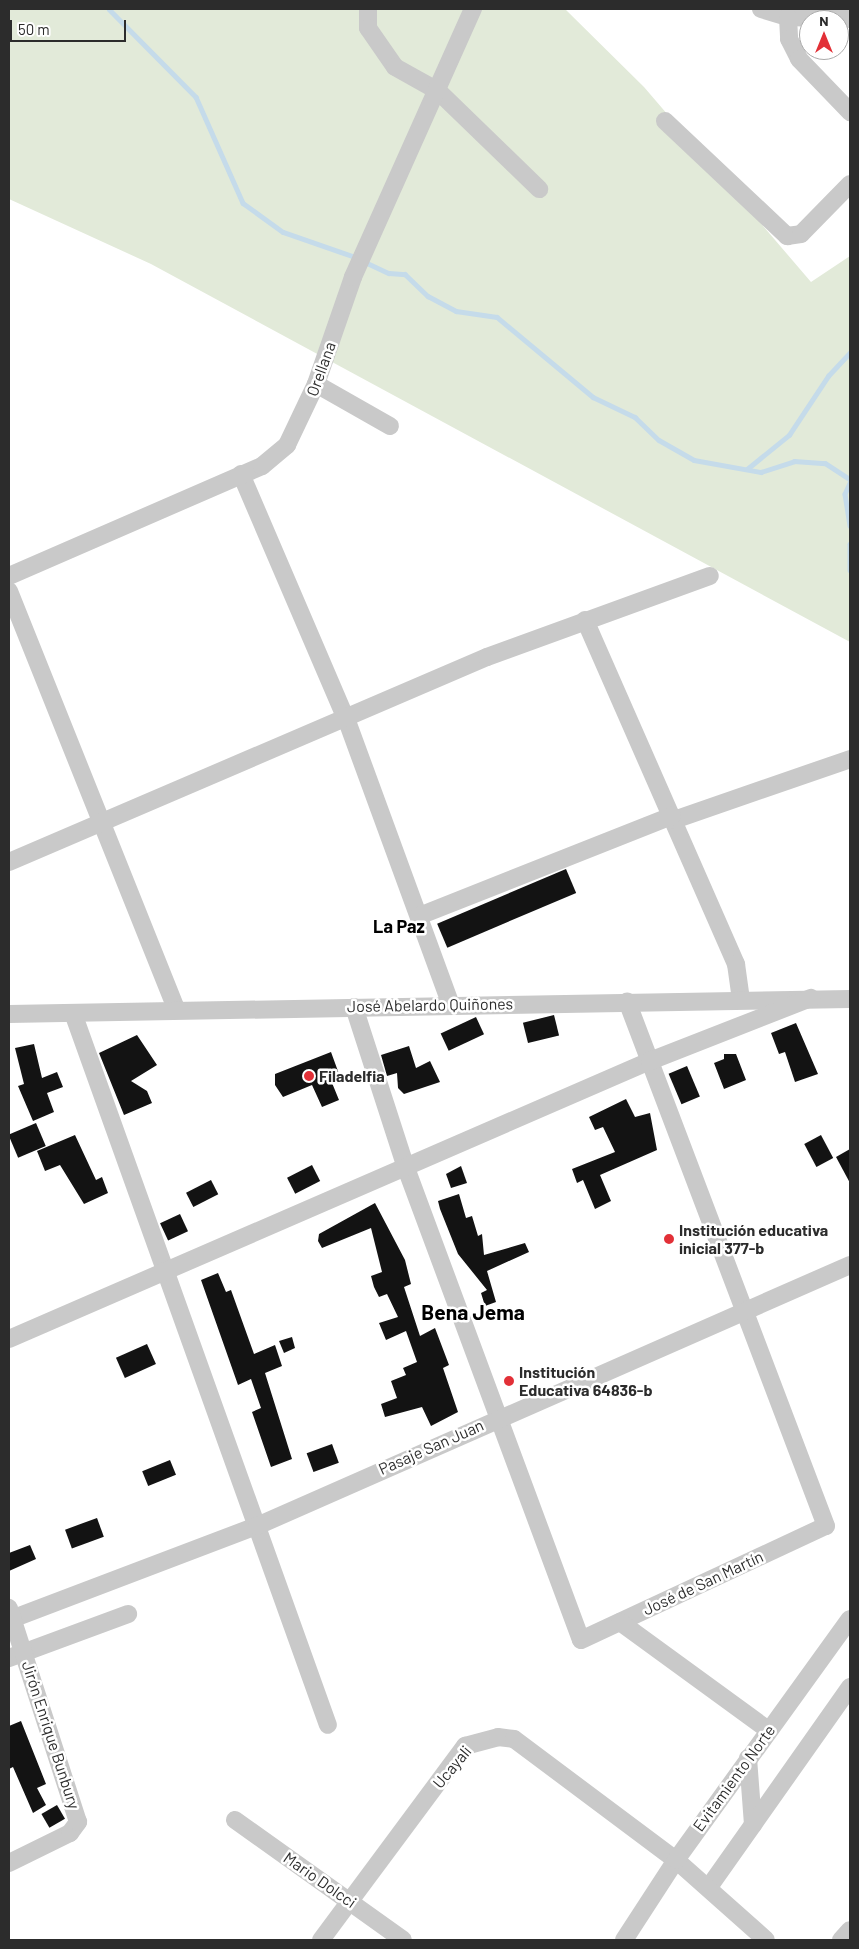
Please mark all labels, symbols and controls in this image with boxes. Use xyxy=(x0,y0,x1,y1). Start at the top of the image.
scale bar xyxy=(12,10,129,42)
north arrow xyxy=(799,10,849,60)
text: N xyxy=(819,12,829,29)
text: 50 m xyxy=(18,20,50,38)
street label: Orellana xyxy=(302,339,340,399)
district label: La Paz xyxy=(373,915,425,937)
street label: José Abelardo Quiñones xyxy=(347,994,513,1016)
place label: Filadelfia xyxy=(319,1066,385,1086)
marker: Filadelfia xyxy=(303,1070,315,1082)
place label: Institución educativa inicial 377-b xyxy=(679,1220,828,1258)
marker: Institución educativa inicial 377-b xyxy=(663,1233,675,1245)
district label: Bena Jema xyxy=(421,1299,525,1325)
place label: Institución Educativa 64836-b xyxy=(519,1362,652,1400)
marker: Institución Educativa 64836-b xyxy=(503,1375,515,1387)
street label: Pasaje San Juan xyxy=(375,1415,487,1479)
street label: José de San Martín xyxy=(640,1547,766,1619)
street label: Jirón Enrique Bunbury xyxy=(18,1658,84,1812)
street label: Evitamiento Norte xyxy=(689,1721,779,1835)
street label: Ucayali xyxy=(429,1742,475,1792)
street label: Mario Dolcci xyxy=(280,1848,360,1912)

